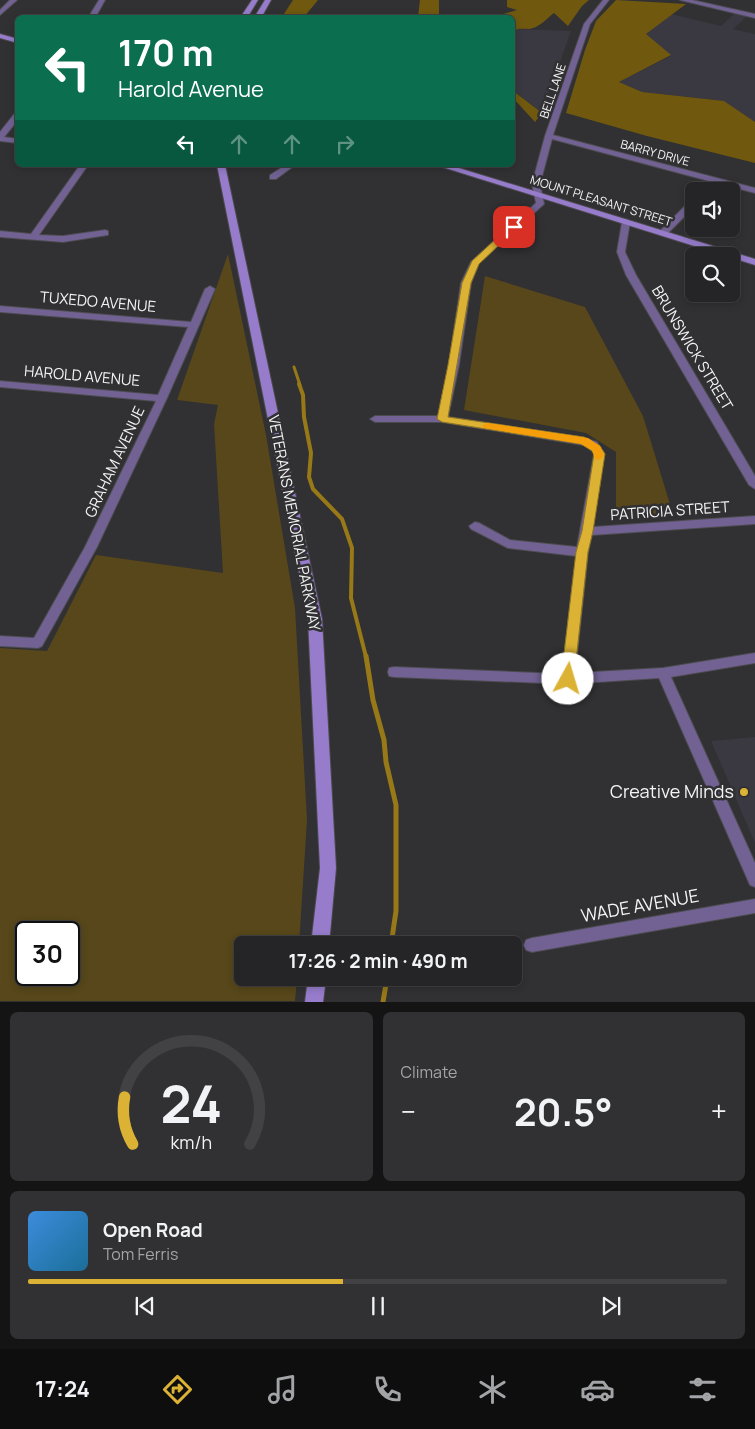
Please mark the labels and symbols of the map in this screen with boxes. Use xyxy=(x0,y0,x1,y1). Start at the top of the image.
street label: BELL LANE xyxy=(535,61,570,121)
street label: BARRY DRIVE xyxy=(619,135,692,170)
street label: MOUNT PLEASANT STREET xyxy=(528,171,675,230)
pin xyxy=(493,206,535,248)
street label: BRUNSWICK STREET xyxy=(647,281,738,414)
street label: TUXEDO AVENUE xyxy=(39,286,157,317)
street label: HAROLD AVENUE xyxy=(23,360,141,391)
street label: GRAHAM AVENUE xyxy=(80,403,149,521)
street label: VETERANS MEMORIAL PARKWAY xyxy=(263,413,326,633)
street label: PATRICIA STREET xyxy=(610,496,730,525)
position arrow xyxy=(541,652,593,704)
place label: Creative Minds xyxy=(610,779,734,803)
marker: Creative Minds xyxy=(738,786,750,798)
street label: WADE AVENUE xyxy=(579,883,701,927)
speed limit sign: 30 xyxy=(15,921,80,986)

